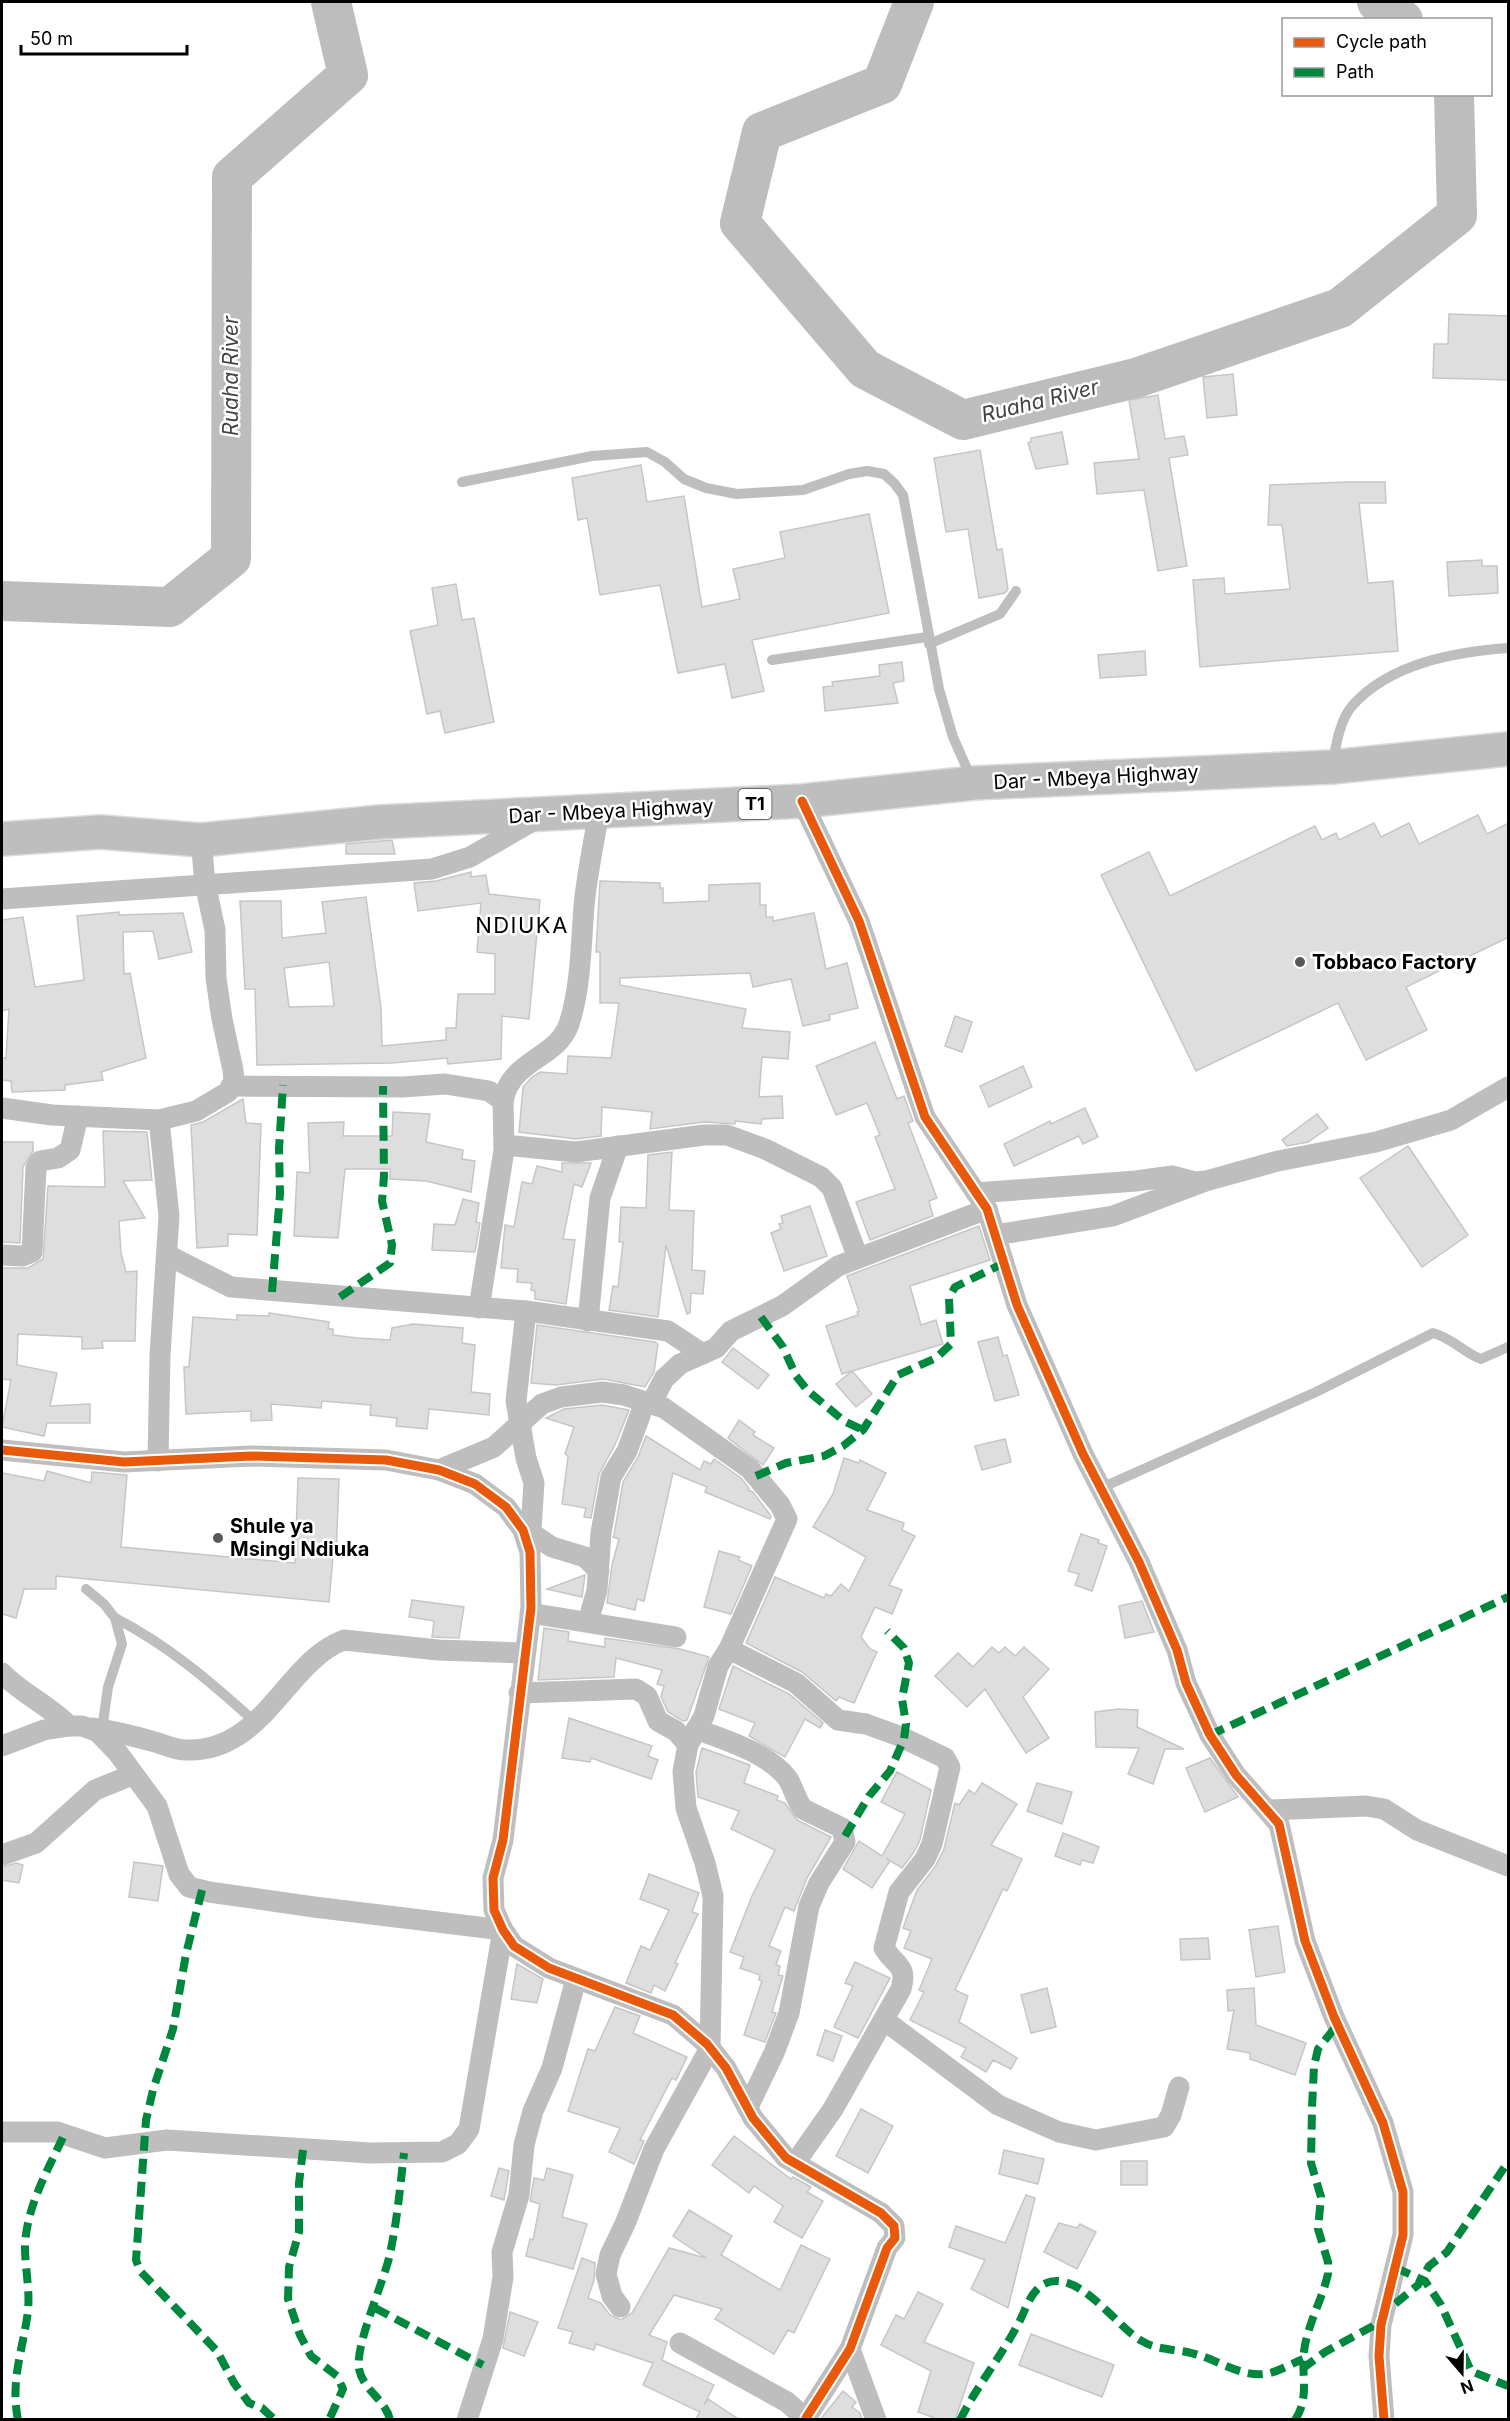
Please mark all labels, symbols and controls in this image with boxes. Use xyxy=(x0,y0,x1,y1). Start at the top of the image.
scale bar xyxy=(21,18,188,56)
legend xyxy=(1282,18,1492,96)
text: 50 m xyxy=(30,28,73,49)
text: Cycle path xyxy=(1336,31,1427,52)
text: Path xyxy=(1336,61,1374,82)
water label: Ruaha River xyxy=(218,315,243,436)
water label: Ruaha River xyxy=(979,374,1102,427)
street label: Dar - Mbeya Highway xyxy=(993,760,1199,794)
road number: T1 xyxy=(738,789,771,819)
street label: Dar - Mbeya Highway xyxy=(508,794,714,828)
district label: NDIUKA xyxy=(475,912,569,938)
place label: Tobbaco Factory xyxy=(1312,950,1477,974)
marker: Tobbaco Factory xyxy=(1293,955,1307,969)
place label: Shule ya Msingi Ndiuka xyxy=(230,1514,369,1561)
marker: Shule ya Msingi Ndiuka xyxy=(211,1531,225,1545)
north arrow xyxy=(1432,2343,1492,2403)
text: N xyxy=(1458,2376,1476,2399)

